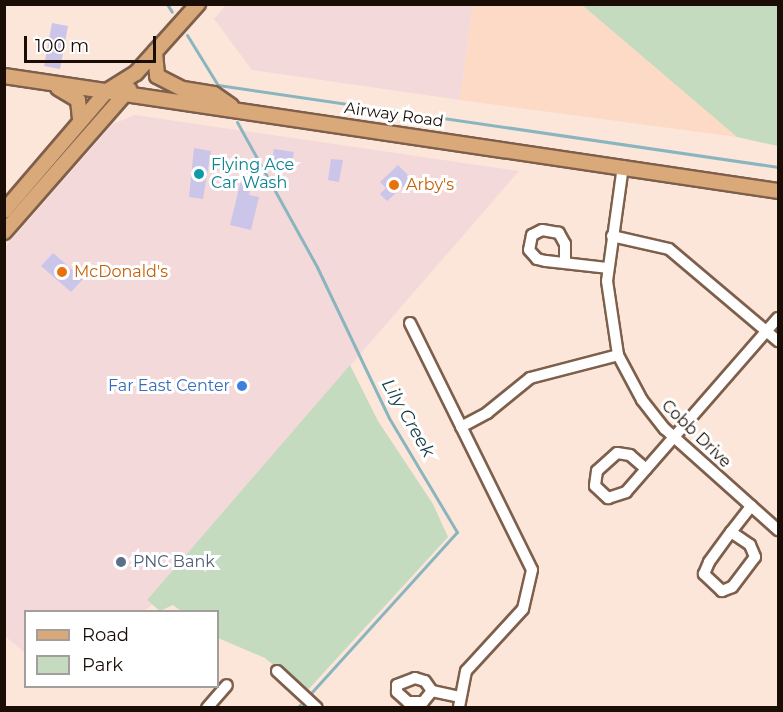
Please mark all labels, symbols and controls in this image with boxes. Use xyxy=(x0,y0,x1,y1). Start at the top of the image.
scale bar xyxy=(27,24,159,62)
text: 100 m xyxy=(35,35,89,57)
street label: Airway Road xyxy=(343,99,445,131)
place label: Flying Ace Car Wash xyxy=(211,155,294,193)
marker: Flying Ace Car Wash xyxy=(192,167,206,181)
place label: Arby's xyxy=(406,175,454,195)
marker: Arby's xyxy=(387,178,401,192)
place label: McDonald's xyxy=(74,262,168,282)
marker: McDonald's xyxy=(55,265,69,279)
water label: Lily Creek xyxy=(377,375,439,461)
place label: Far East Center xyxy=(108,376,230,396)
marker: Far East Center xyxy=(235,379,249,393)
street label: Cobb Drive xyxy=(657,396,735,472)
place label: PNC Bank xyxy=(133,552,215,572)
marker: PNC Bank xyxy=(114,555,128,569)
legend xyxy=(24,610,219,688)
text: Road xyxy=(82,624,129,646)
text: Park xyxy=(82,654,123,676)

